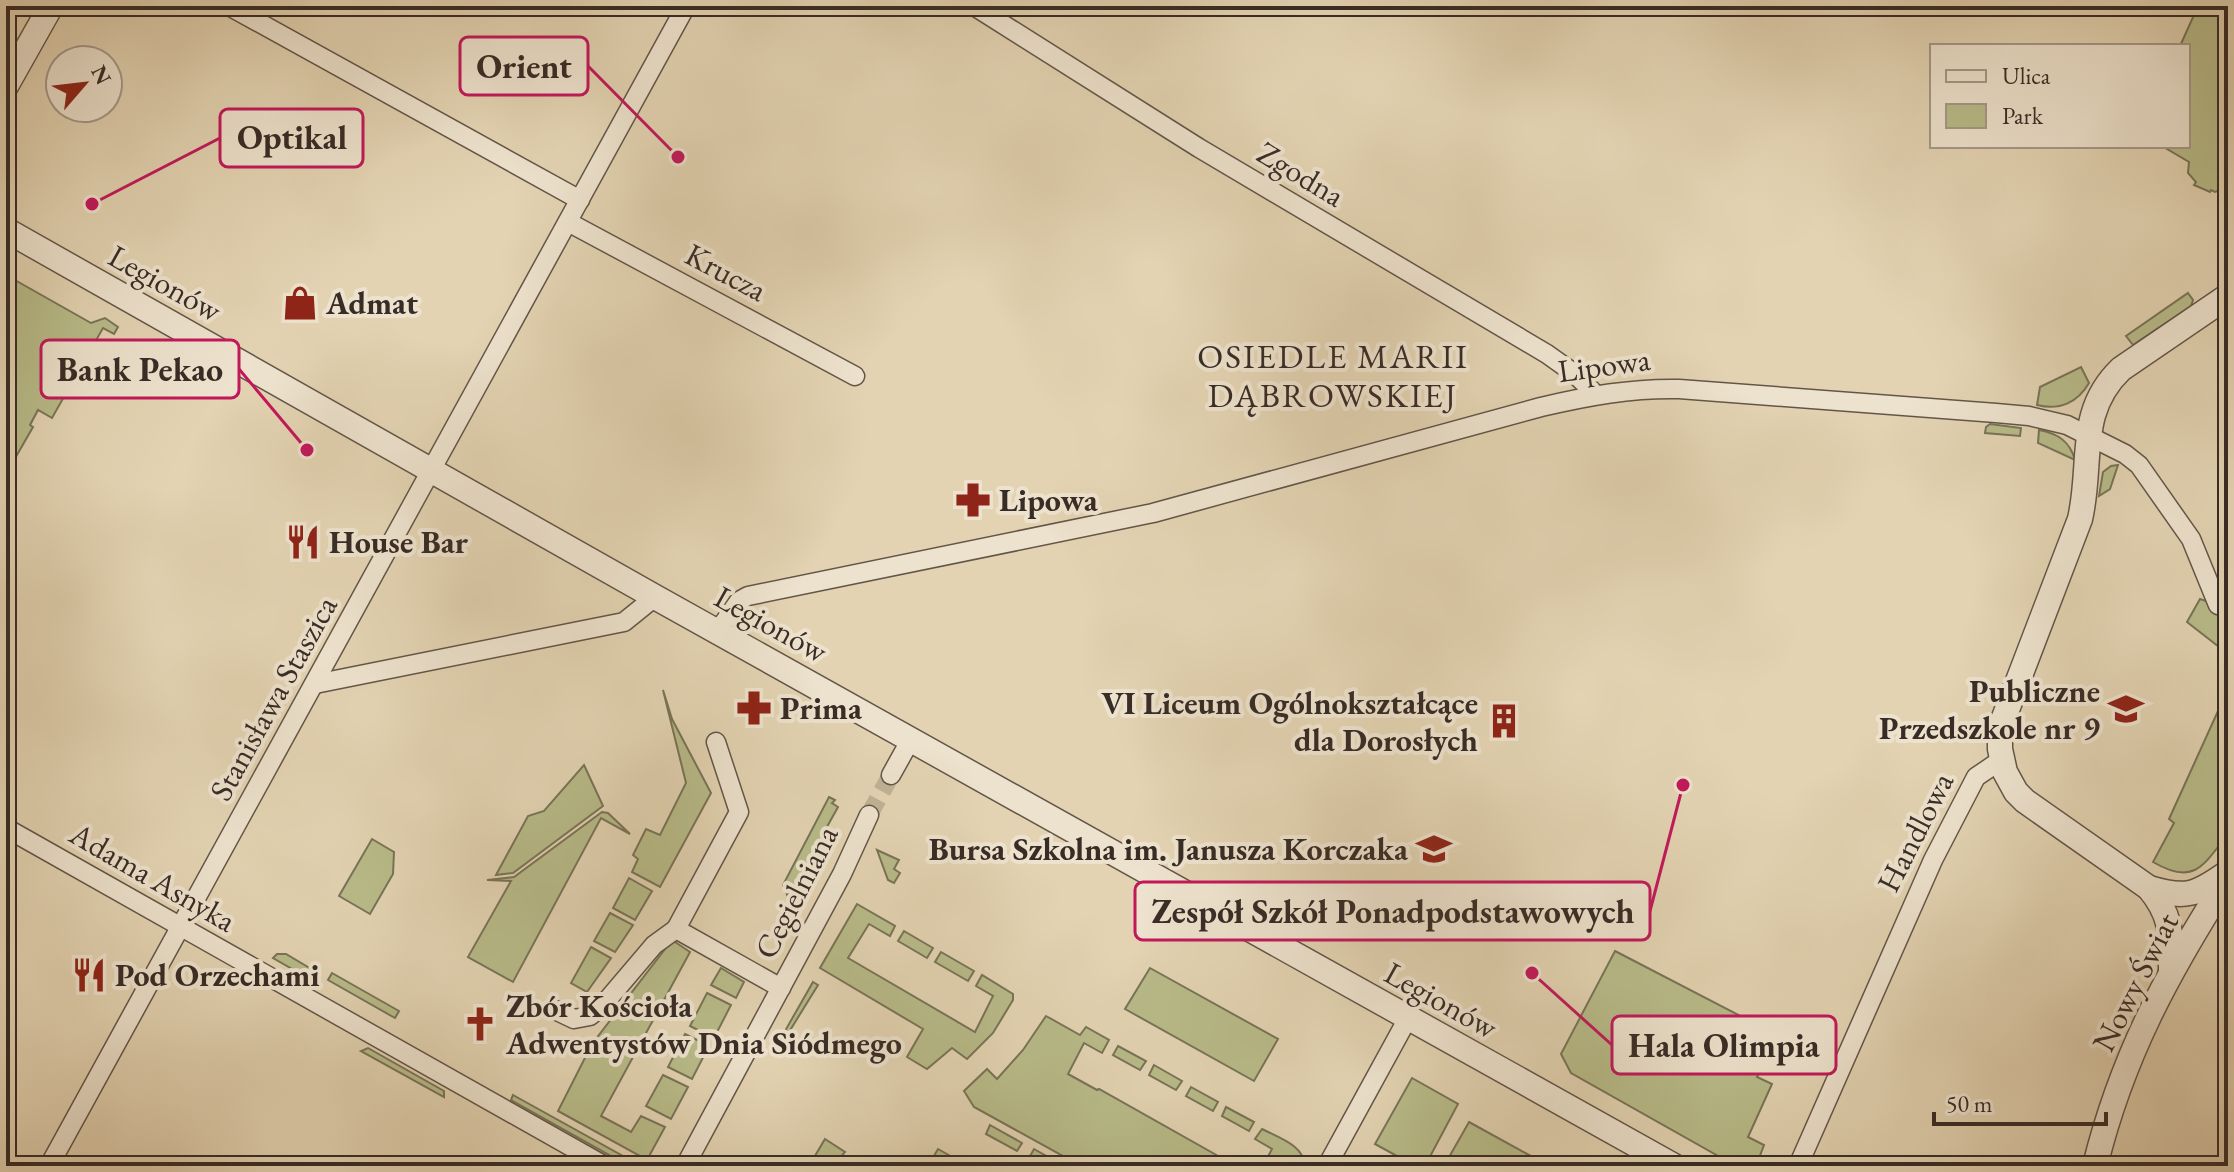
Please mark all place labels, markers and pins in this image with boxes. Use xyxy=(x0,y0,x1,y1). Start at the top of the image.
callout: Orient xyxy=(460,37,588,95)
callout: Optikal xyxy=(220,109,363,167)
place label: Admat xyxy=(325,282,418,324)
shop icon: Admat xyxy=(281,284,319,322)
callout: Bank Pekao xyxy=(41,340,239,398)
place label: Lipowa xyxy=(999,479,1099,521)
pharmacy icon: Lipowa xyxy=(954,481,992,519)
place label: House Bar xyxy=(329,521,469,563)
restaurant icon: House Bar xyxy=(284,523,322,561)
place label: Publiczne Przedszkole nr 9 xyxy=(1879,670,2100,749)
place label: VI Liceum Ogólnokształcące dla Dorosłych xyxy=(1101,682,1478,761)
place label: Prima xyxy=(780,687,863,729)
pharmacy icon: Prima xyxy=(735,689,773,727)
school or university icon: Publiczne Przedszkole nr 9 xyxy=(2107,690,2145,728)
building icon: VI Liceum Ogólnokształcące dla Dorosłych xyxy=(1485,702,1523,740)
place label: Bursa Szkolna im. Janusza Korczaka xyxy=(929,828,1409,870)
school or university icon: Bursa Szkolna im. Janusza Korczaka xyxy=(1415,830,1453,868)
callout: Zespół Szkół Ponadpodstawowych xyxy=(1135,882,1650,940)
place label: Pod Orzechami xyxy=(115,954,320,996)
restaurant icon: Pod Orzechami xyxy=(70,956,108,994)
place label: Zbór Kościoła Adwentystów Dnia Siódmego xyxy=(505,985,902,1064)
church icon: Zbór Kościoła Adwentystów Dnia Siódmego xyxy=(461,1005,499,1043)
callout: Hala Olimpia xyxy=(1612,1016,1836,1074)

